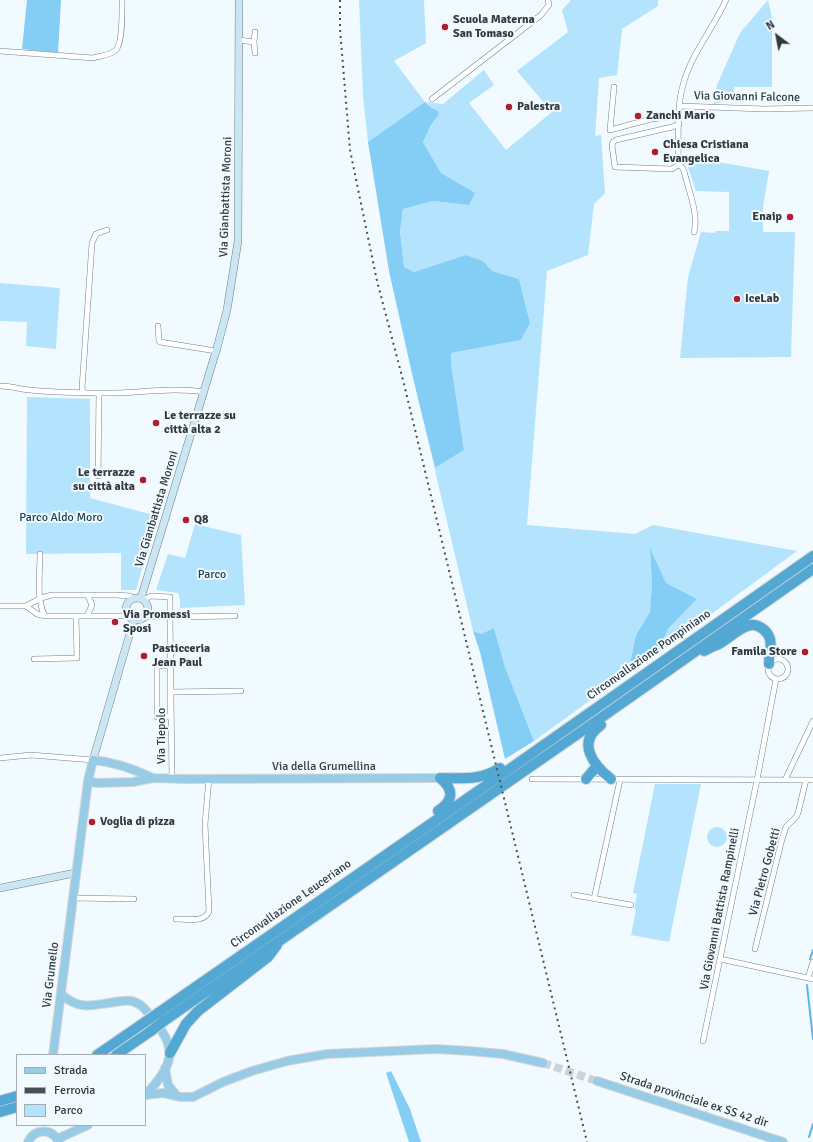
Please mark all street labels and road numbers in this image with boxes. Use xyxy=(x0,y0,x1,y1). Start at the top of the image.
street label: Via Giovanni Falcone xyxy=(694,89,800,105)
street label: Via Gianbattista Moroni xyxy=(217,136,235,258)
street label: Via Gianbattista Moroni xyxy=(132,449,182,569)
street label: Circonvallazione Pompiniano xyxy=(584,607,714,703)
street label: Via Tiepolo xyxy=(155,708,169,764)
street label: Via della Grumellina xyxy=(272,760,376,774)
street label: Via Giovanni Battista Rampinelli xyxy=(697,827,743,991)
street label: Via Pietro Gobetti xyxy=(746,827,784,917)
street label: Circonvallazione Leuceriano xyxy=(228,857,354,951)
street label: Via Grumello xyxy=(40,941,62,1009)
street label: Strada provinciale ex SS 42 dir xyxy=(618,1069,770,1131)

